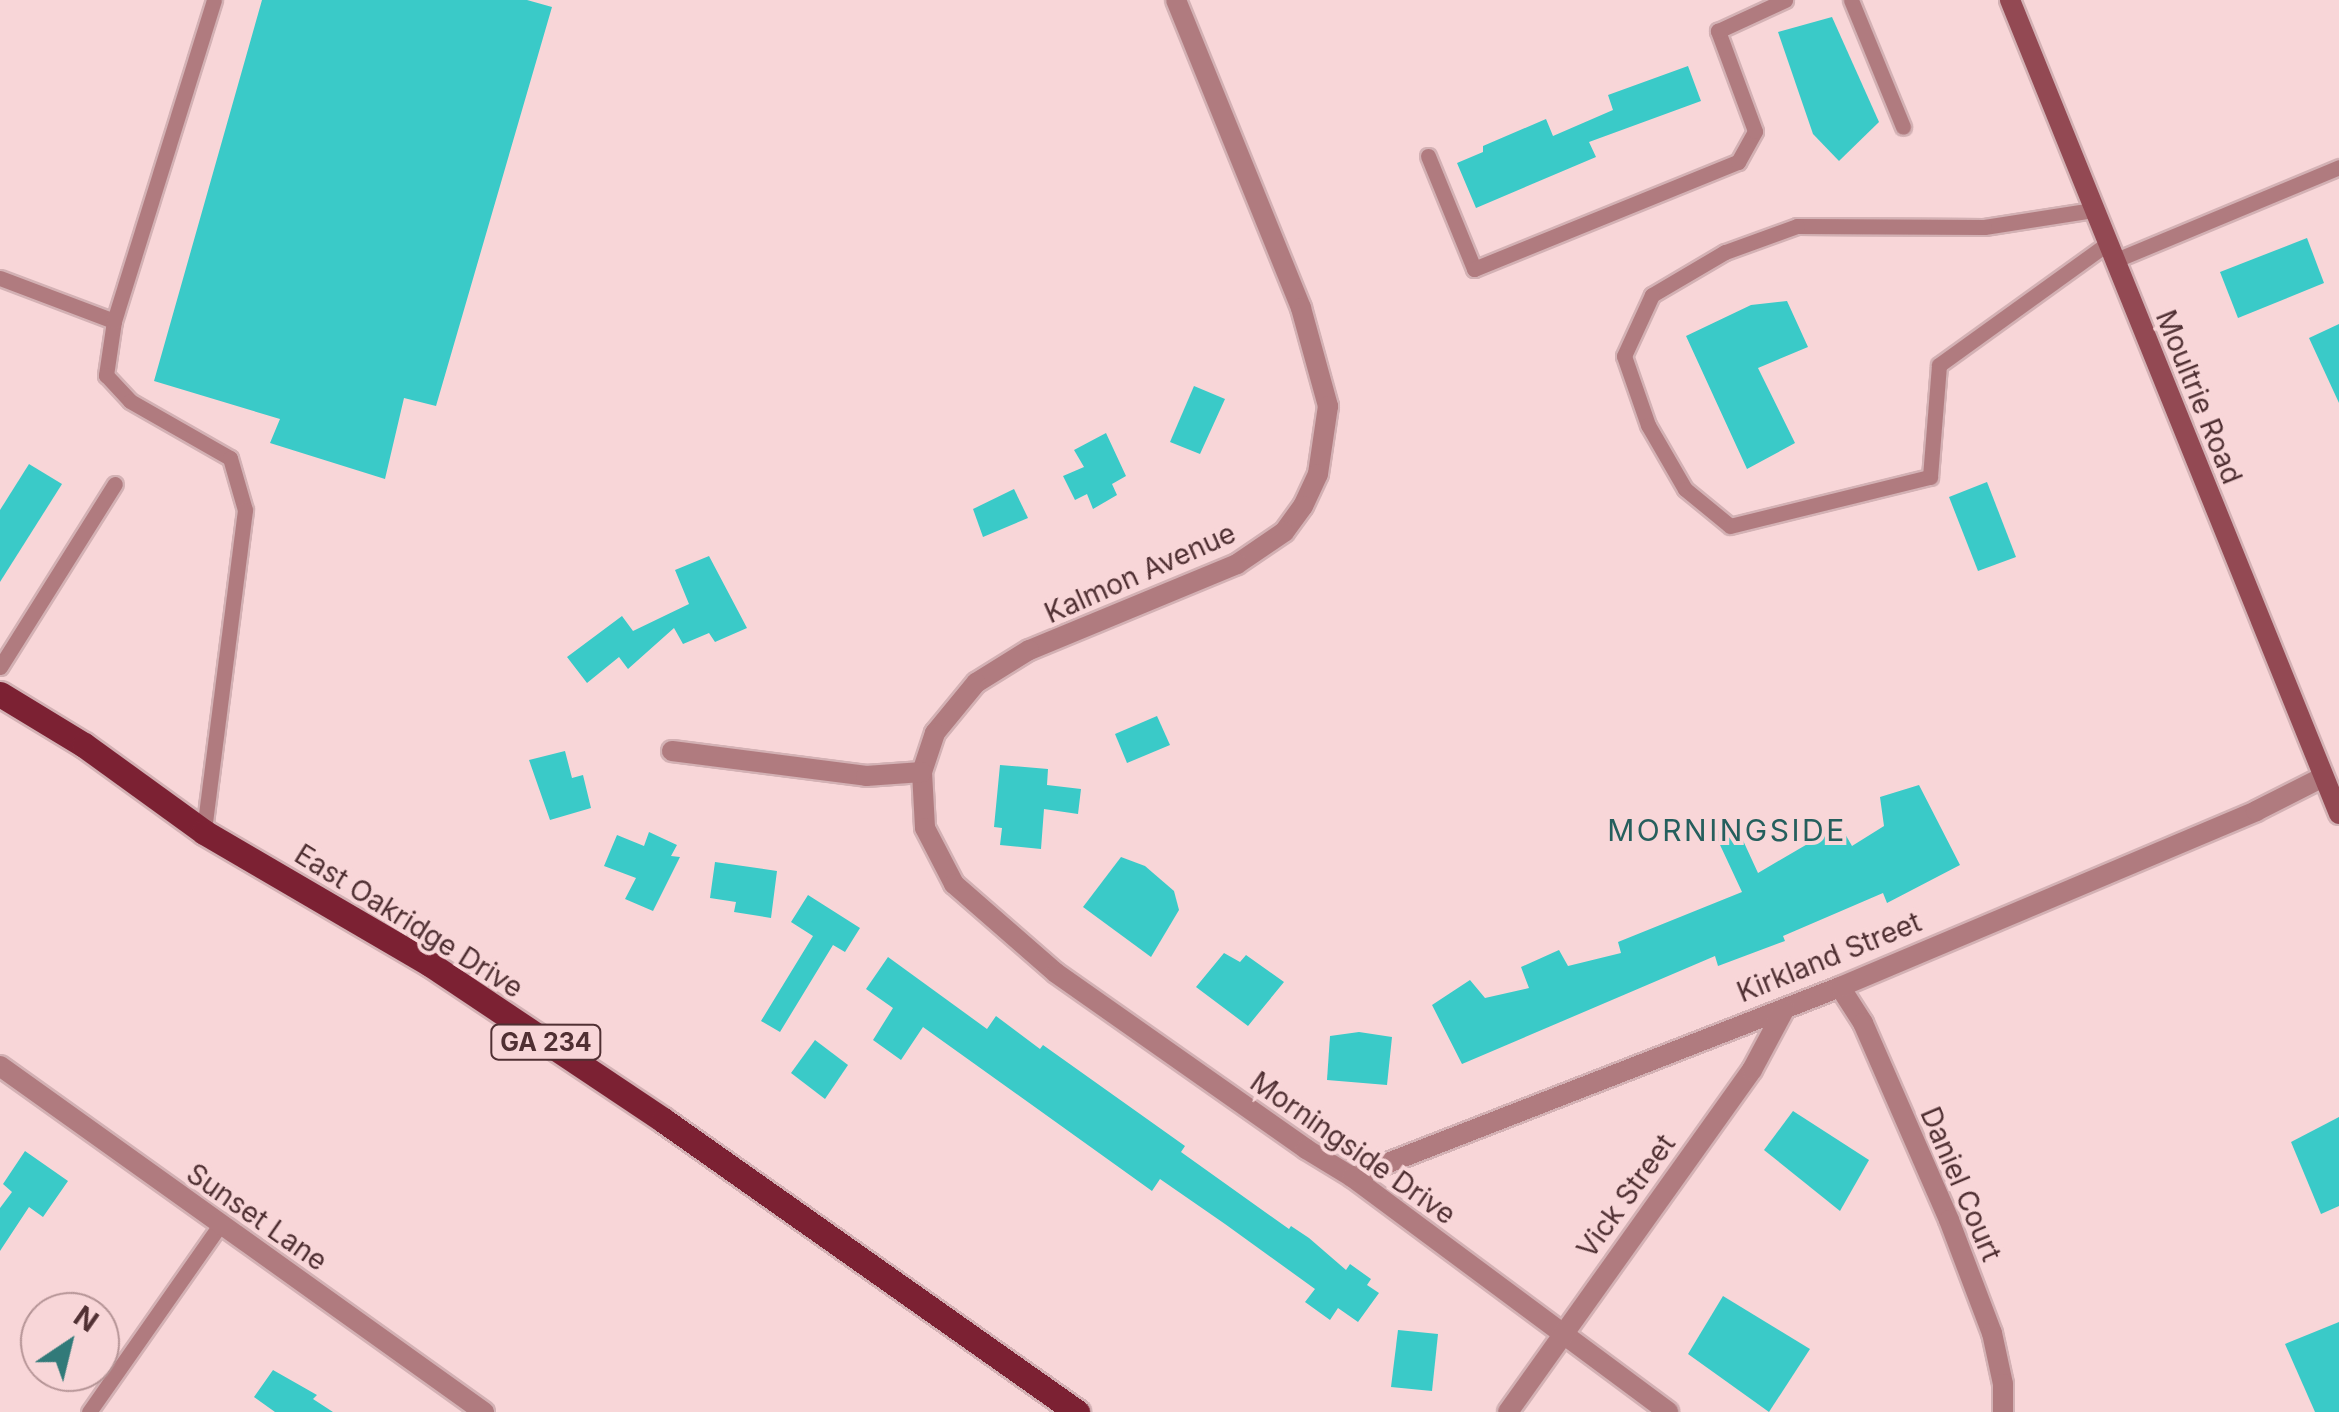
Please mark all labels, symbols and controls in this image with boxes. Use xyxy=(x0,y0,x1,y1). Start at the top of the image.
street label: Moultrie Road xyxy=(2149,305,2249,489)
street label: Kalmon Avenue xyxy=(1039,516,1241,630)
district label: MORNINGSIDE xyxy=(1607,812,1847,848)
street label: East Oakridge Drive xyxy=(289,837,529,1005)
street label: Kirkland Street xyxy=(1732,905,1926,1009)
road number: GA 234 xyxy=(488,1022,604,1062)
street label: Morningside Drive xyxy=(1244,1065,1462,1231)
street label: Daniel Court xyxy=(1913,1102,2009,1266)
street label: Vick Street xyxy=(1570,1128,1682,1264)
street label: Sunset Lane xyxy=(180,1156,334,1278)
north arrow xyxy=(20,1292,120,1392)
text: N xyxy=(68,1299,105,1339)

